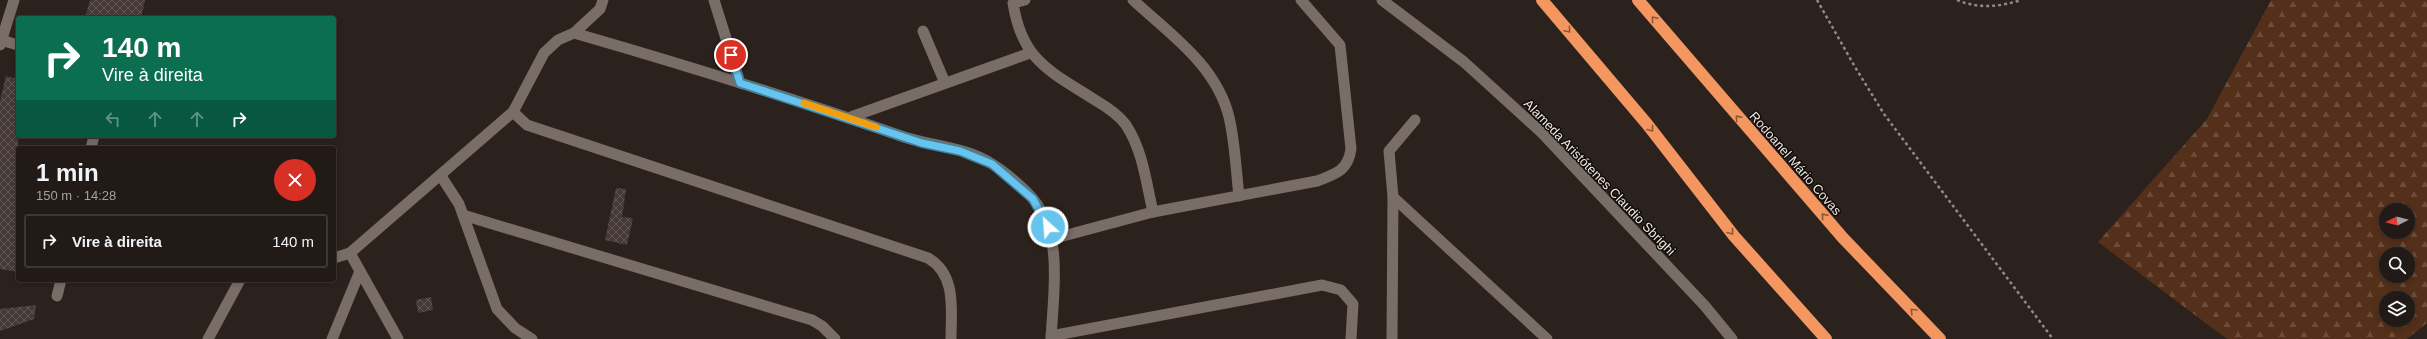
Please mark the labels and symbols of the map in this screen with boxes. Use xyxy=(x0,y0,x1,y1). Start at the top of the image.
one-way arrow xyxy=(1651,16,1658,24)
one-way arrow xyxy=(1563,25,1570,32)
pin xyxy=(714,38,748,72)
street label: Alameda Aristótenes Claudio Sbrighi xyxy=(1521,96,1678,259)
street label: Rodoanel Mário Covas xyxy=(1747,109,1845,219)
one-way arrow xyxy=(1736,115,1743,123)
one-way arrow xyxy=(1647,125,1654,132)
north arrow xyxy=(2379,203,2415,239)
position arrow xyxy=(1027,206,1069,248)
one-way arrow xyxy=(1821,213,1828,221)
one-way arrow xyxy=(1726,227,1733,234)
one-way arrow xyxy=(1910,308,1917,316)

